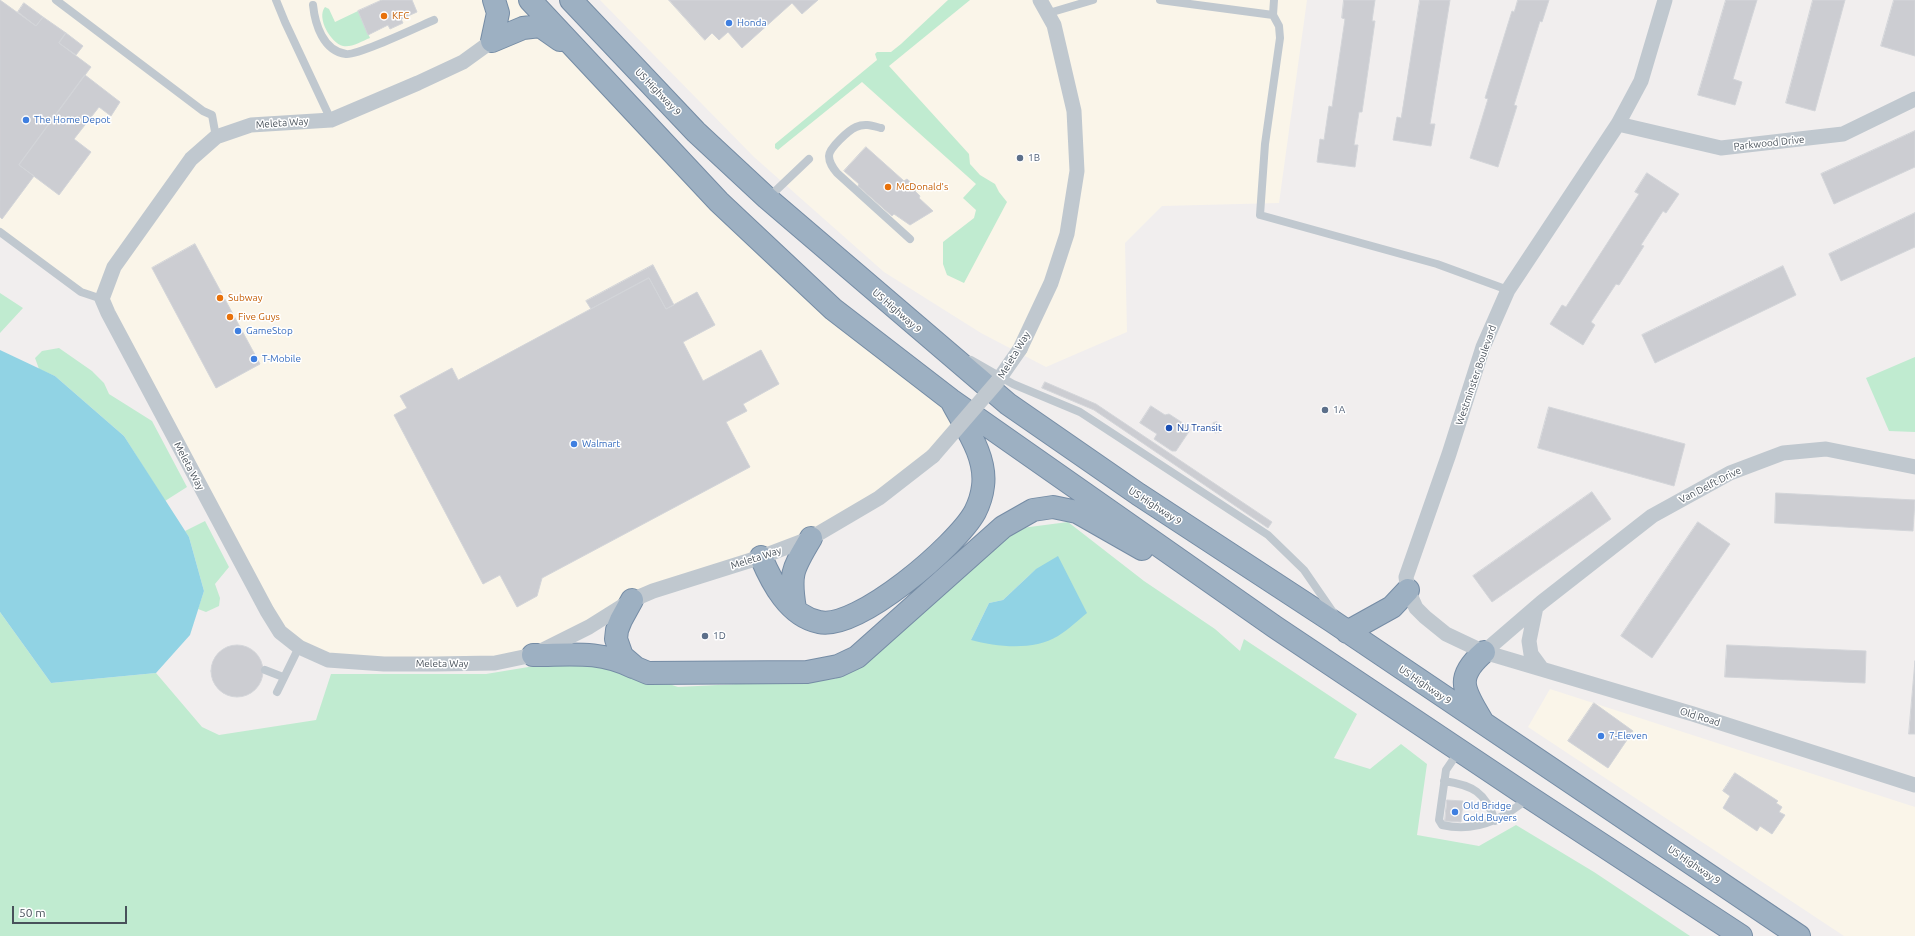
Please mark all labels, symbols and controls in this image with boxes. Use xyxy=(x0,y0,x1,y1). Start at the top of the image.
place label: KFC xyxy=(392,10,409,22)
marker: KFC xyxy=(379,11,389,21)
place label: Honda xyxy=(737,17,767,29)
marker: Honda xyxy=(724,18,734,28)
street label: US Highway 9 xyxy=(633,66,683,118)
place label: The Home Depot xyxy=(34,114,111,126)
marker: The Home Depot xyxy=(21,115,31,125)
street label: Meleta Way xyxy=(255,115,309,131)
street label: Parkwood Drive xyxy=(1733,133,1805,153)
place label: 1B xyxy=(1028,152,1040,164)
marker: 1B xyxy=(1015,153,1025,163)
place label: McDonald's xyxy=(896,181,948,193)
marker: McDonald's xyxy=(883,182,893,192)
street label: US Highway 9 xyxy=(870,287,924,335)
place label: Subway xyxy=(228,292,262,304)
marker: Subway xyxy=(215,293,225,303)
place label: Five Guys xyxy=(238,311,280,323)
marker: Five Guys xyxy=(225,312,235,322)
street label: Westminster Boulevard xyxy=(1453,323,1499,427)
place label: GameStop xyxy=(246,325,293,337)
marker: GameStop xyxy=(233,326,243,336)
street label: Meleta Way xyxy=(995,329,1033,381)
place label: T-Mobile xyxy=(262,353,301,365)
marker: T-Mobile xyxy=(249,354,259,364)
place label: 1A xyxy=(1333,404,1345,416)
marker: 1A xyxy=(1320,405,1330,415)
place label: NJ Transit xyxy=(1177,422,1222,434)
marker: NJ Transit xyxy=(1164,423,1174,433)
place label: Walmart xyxy=(582,438,620,450)
marker: Walmart xyxy=(569,439,579,449)
street label: Meleta Way xyxy=(171,440,207,492)
street label: Van Delft Drive xyxy=(1677,464,1743,506)
street label: US Highway 9 xyxy=(1126,484,1184,528)
street label: Meleta Way xyxy=(729,544,783,572)
place label: 1D xyxy=(713,630,726,642)
marker: 1D xyxy=(700,631,710,641)
street label: Meleta Way xyxy=(416,658,468,670)
street label: US Highway 9 xyxy=(1396,663,1454,707)
street label: Old Road xyxy=(1678,705,1722,729)
place label: 7-Eleven xyxy=(1609,730,1647,742)
marker: 7-Eleven xyxy=(1596,731,1606,741)
place label: Old Bridge Gold Buyers xyxy=(1463,800,1517,824)
marker: Old Bridge Gold Buyers xyxy=(1450,807,1460,817)
street label: US Highway 9 xyxy=(1665,843,1723,887)
scale bar xyxy=(14,898,129,924)
text: 50 m xyxy=(19,906,46,919)

